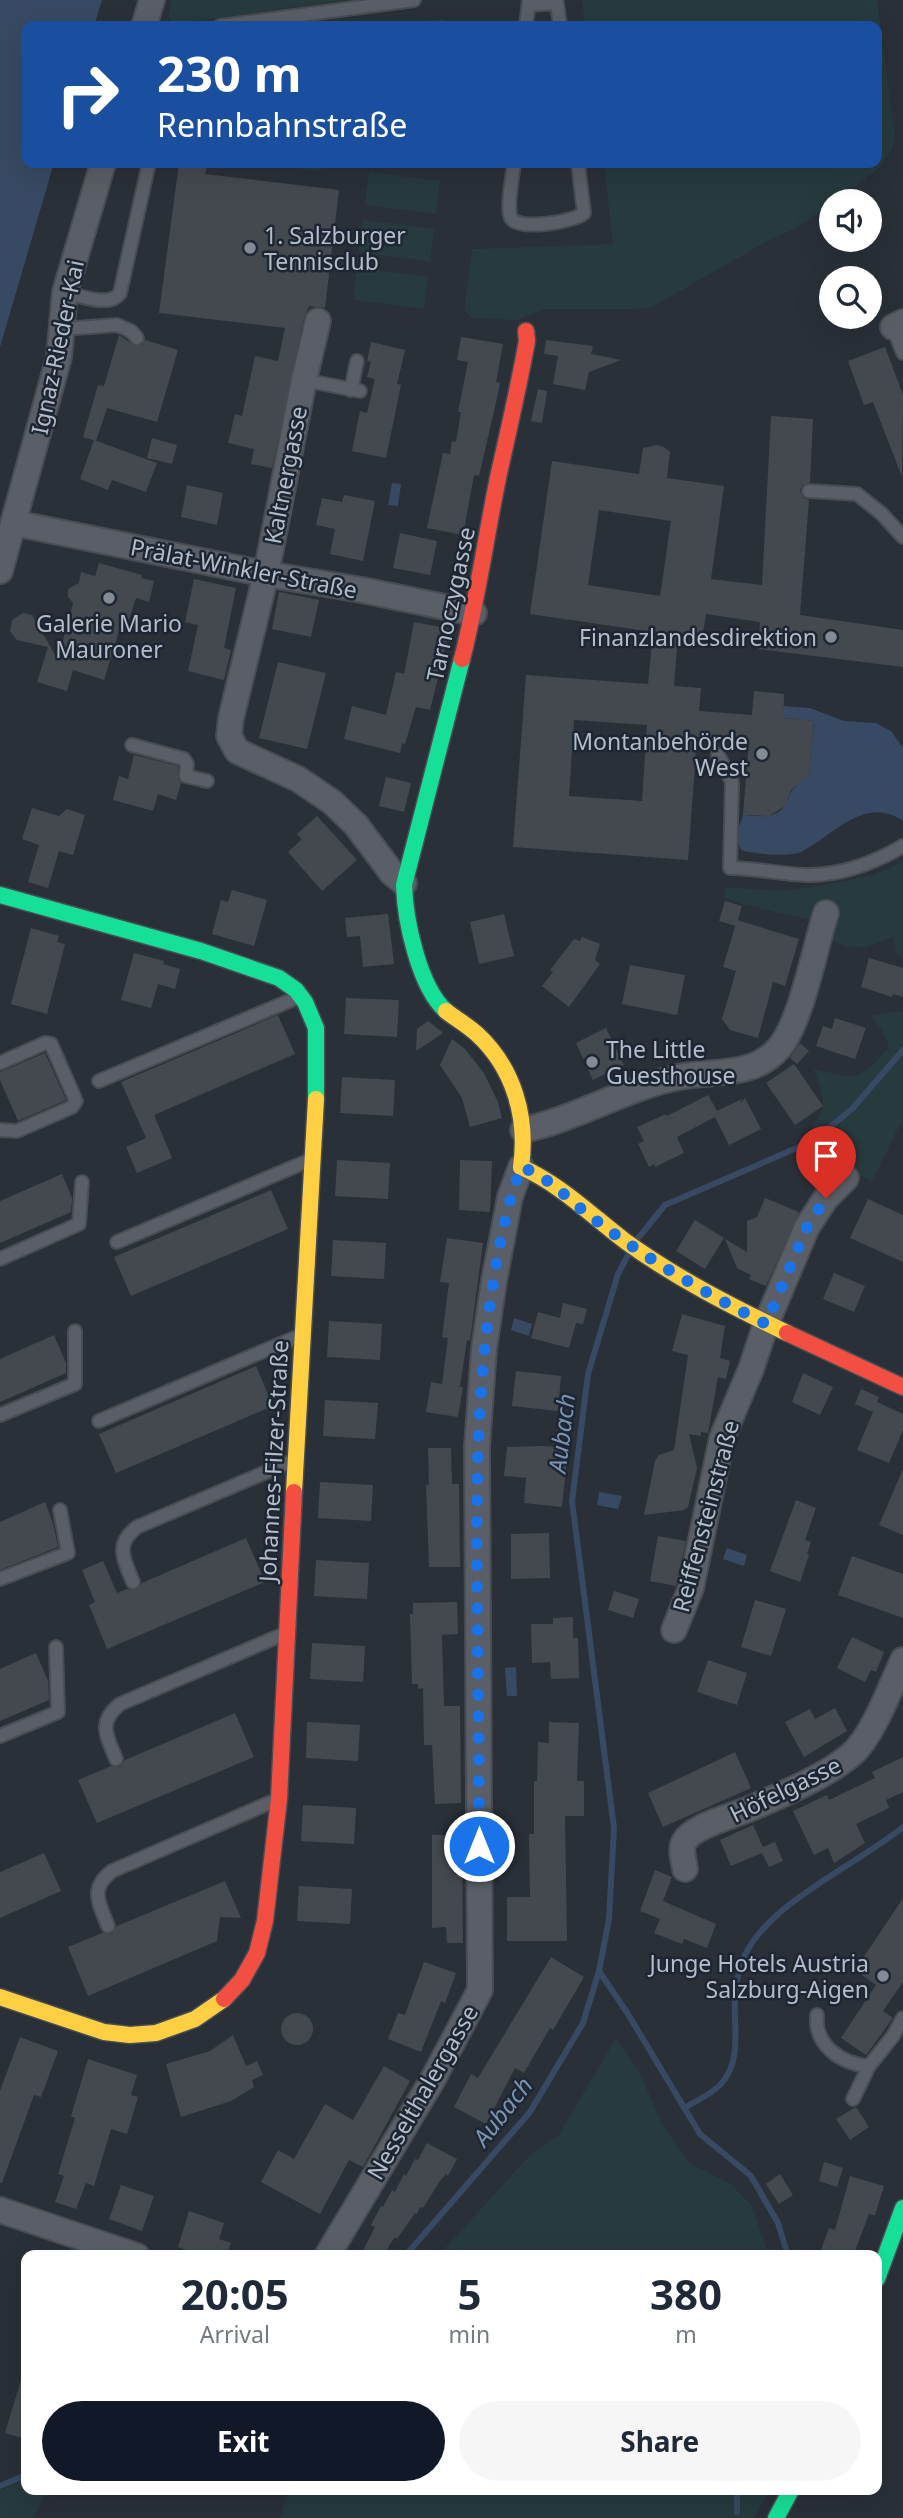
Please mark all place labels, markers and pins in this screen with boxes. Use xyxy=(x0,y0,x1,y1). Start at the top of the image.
place label: 1. Salzburger Tennisclub xyxy=(264,219,406,277)
marker: 1. Salzburger Tennisclub xyxy=(242,240,258,256)
marker: Galerie Mario Mauroner xyxy=(101,590,117,606)
place label: Galerie Mario Mauroner xyxy=(36,607,182,665)
place label: Finanzlandesdirektion xyxy=(579,621,817,653)
marker: Finanzlandesdirektion xyxy=(823,629,839,645)
place label: Montanbehörde West xyxy=(572,725,748,783)
marker: Montanbehörde West xyxy=(754,746,770,762)
place label: The Little Guesthouse xyxy=(606,1033,736,1091)
marker: The Little Guesthouse xyxy=(584,1054,600,1070)
pin xyxy=(796,1126,856,1198)
place label: Junge Hotels Austria Salzburg-Aigen xyxy=(647,1947,869,2005)
marker: Junge Hotels Austria Salzburg-Aigen xyxy=(875,1968,891,1984)

